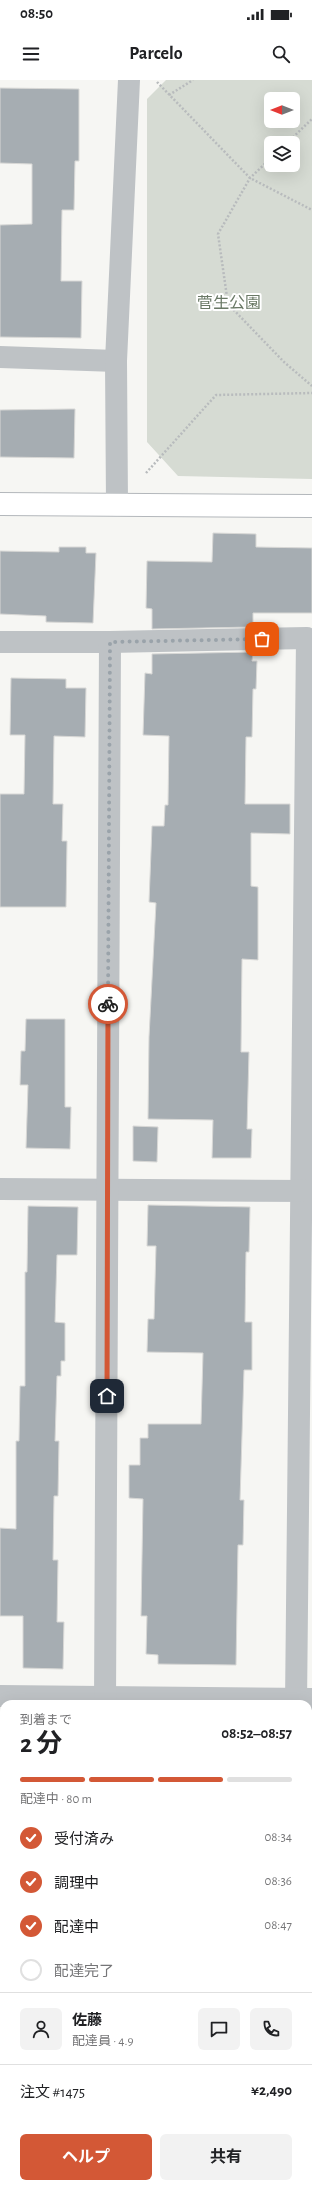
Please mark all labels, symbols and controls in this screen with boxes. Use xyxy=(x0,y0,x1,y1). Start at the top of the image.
text: 08:50 xyxy=(20,6,53,21)
icon: menu xyxy=(20,43,42,65)
icon: search xyxy=(270,43,292,65)
text: Parcelo xyxy=(129,45,183,63)
north arrow xyxy=(264,92,300,128)
map controls xyxy=(264,92,300,172)
button: layers xyxy=(264,136,300,172)
park label: 菅生公園 xyxy=(197,294,261,311)
pin xyxy=(245,622,279,656)
icon: bag xyxy=(251,628,273,650)
courier xyxy=(88,984,128,1024)
icon: bike xyxy=(97,993,119,1015)
pin xyxy=(90,1379,124,1413)
icon: home xyxy=(96,1385,118,1407)
text: 到着まで xyxy=(20,1714,72,1727)
text: 08:52–08:57 xyxy=(221,1726,292,1741)
text: 2 分 xyxy=(20,1731,62,1757)
text: 配達中 · 80 m xyxy=(20,1793,92,1806)
icon: check xyxy=(20,1827,42,1849)
text: 08:34 xyxy=(264,1831,292,1844)
text: 受付済み xyxy=(54,1832,114,1847)
icon: check xyxy=(20,1871,42,1893)
text: 08:36 xyxy=(265,1875,292,1888)
text: 調理中 xyxy=(54,1876,99,1891)
icon: check xyxy=(20,1915,42,1937)
text: 08:47 xyxy=(264,1919,292,1932)
text: 配達中 xyxy=(54,1920,99,1935)
text: 配達完了 xyxy=(54,1964,114,1979)
button: person xyxy=(20,2008,62,2050)
button: chat xyxy=(198,2008,240,2050)
button: phone xyxy=(250,2008,292,2050)
text: 佐藤 xyxy=(72,2013,102,2028)
text: 配達員 · 4.9 xyxy=(72,2035,134,2048)
text: ¥2,490 xyxy=(251,2083,292,2098)
text: 注文 #1475 xyxy=(20,2085,85,2100)
button: ヘルプ xyxy=(20,2134,152,2180)
button: 共有 xyxy=(160,2134,292,2180)

